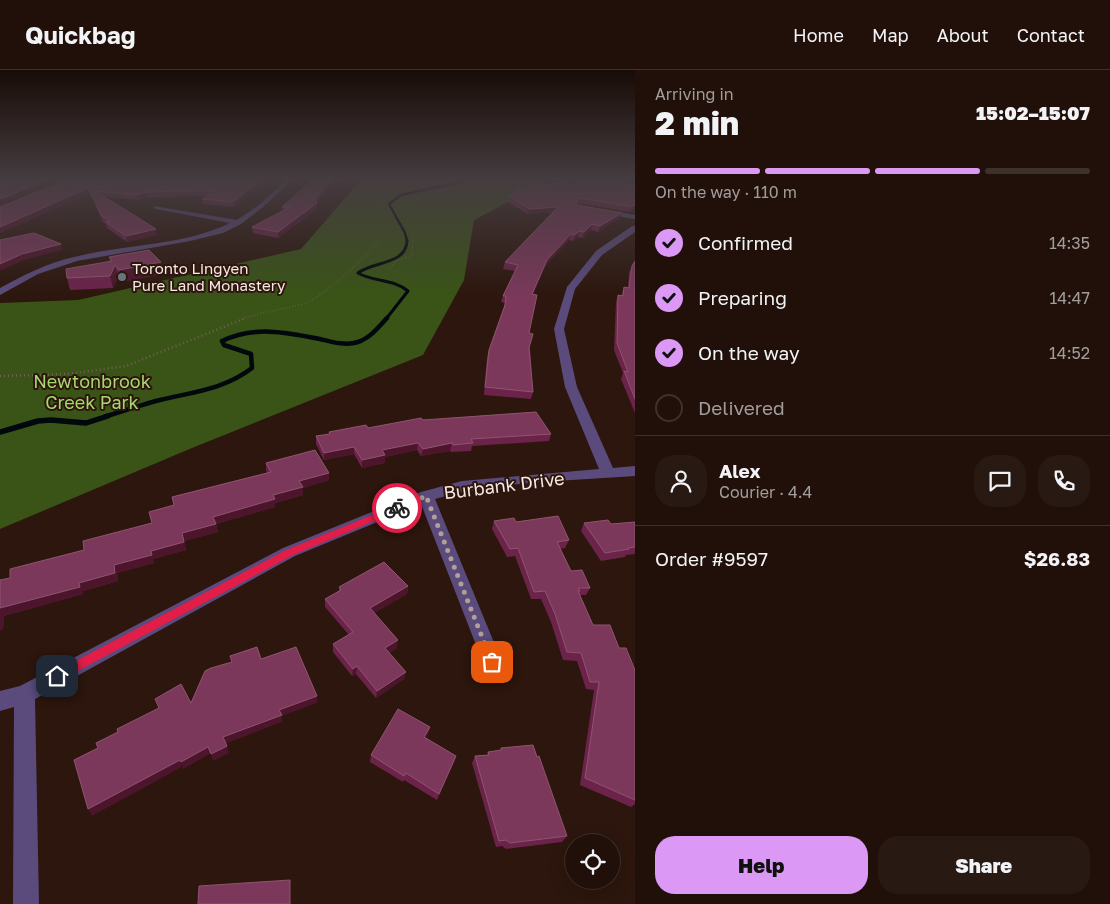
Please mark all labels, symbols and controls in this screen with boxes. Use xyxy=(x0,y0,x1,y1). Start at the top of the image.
text: Quickbag xyxy=(25,20,136,49)
text: Home xyxy=(793,24,844,46)
text: Map xyxy=(872,24,909,46)
text: About xyxy=(937,24,989,46)
text: Contact xyxy=(1017,24,1085,46)
text: Arriving in xyxy=(655,84,734,104)
text: 15:02–15:07 xyxy=(976,101,1090,124)
text: 2 min xyxy=(655,104,739,142)
text: On the way · 110 m xyxy=(655,182,797,202)
icon: check xyxy=(655,229,683,257)
text: Confirmed xyxy=(698,231,793,254)
text: 14:35 xyxy=(1049,233,1090,253)
place label: Toronto Lingyen Pure Land Monastery xyxy=(132,259,286,294)
marker: Toronto Lingyen Pure Land Monastery xyxy=(116,271,128,283)
icon: check xyxy=(655,284,683,312)
text: Preparing xyxy=(698,286,787,309)
text: 14:47 xyxy=(1049,288,1090,308)
icon: check xyxy=(655,339,683,367)
text: On the way xyxy=(698,341,800,364)
text: 14:52 xyxy=(1049,343,1090,363)
park label: Newtonbrook Creek Park xyxy=(33,370,151,413)
text: Delivered xyxy=(698,396,785,419)
button: person xyxy=(655,455,707,507)
button: chat xyxy=(974,455,1026,507)
button: phone xyxy=(1038,455,1090,507)
text: Alex xyxy=(719,459,760,482)
street label: Burbank Drive xyxy=(442,467,566,503)
text: Courier · 4.4 xyxy=(719,482,812,502)
courier xyxy=(372,483,422,533)
icon: bike xyxy=(383,494,411,522)
text: Order #9597 xyxy=(655,547,768,570)
text: $26.83 xyxy=(1024,547,1090,570)
pin xyxy=(471,641,513,683)
icon: bag xyxy=(478,648,506,676)
pin xyxy=(36,655,78,697)
icon: home xyxy=(43,662,71,690)
map controls xyxy=(565,834,620,889)
button: locate xyxy=(565,834,620,889)
button: Help xyxy=(655,836,868,894)
button: Share xyxy=(878,836,1090,894)

